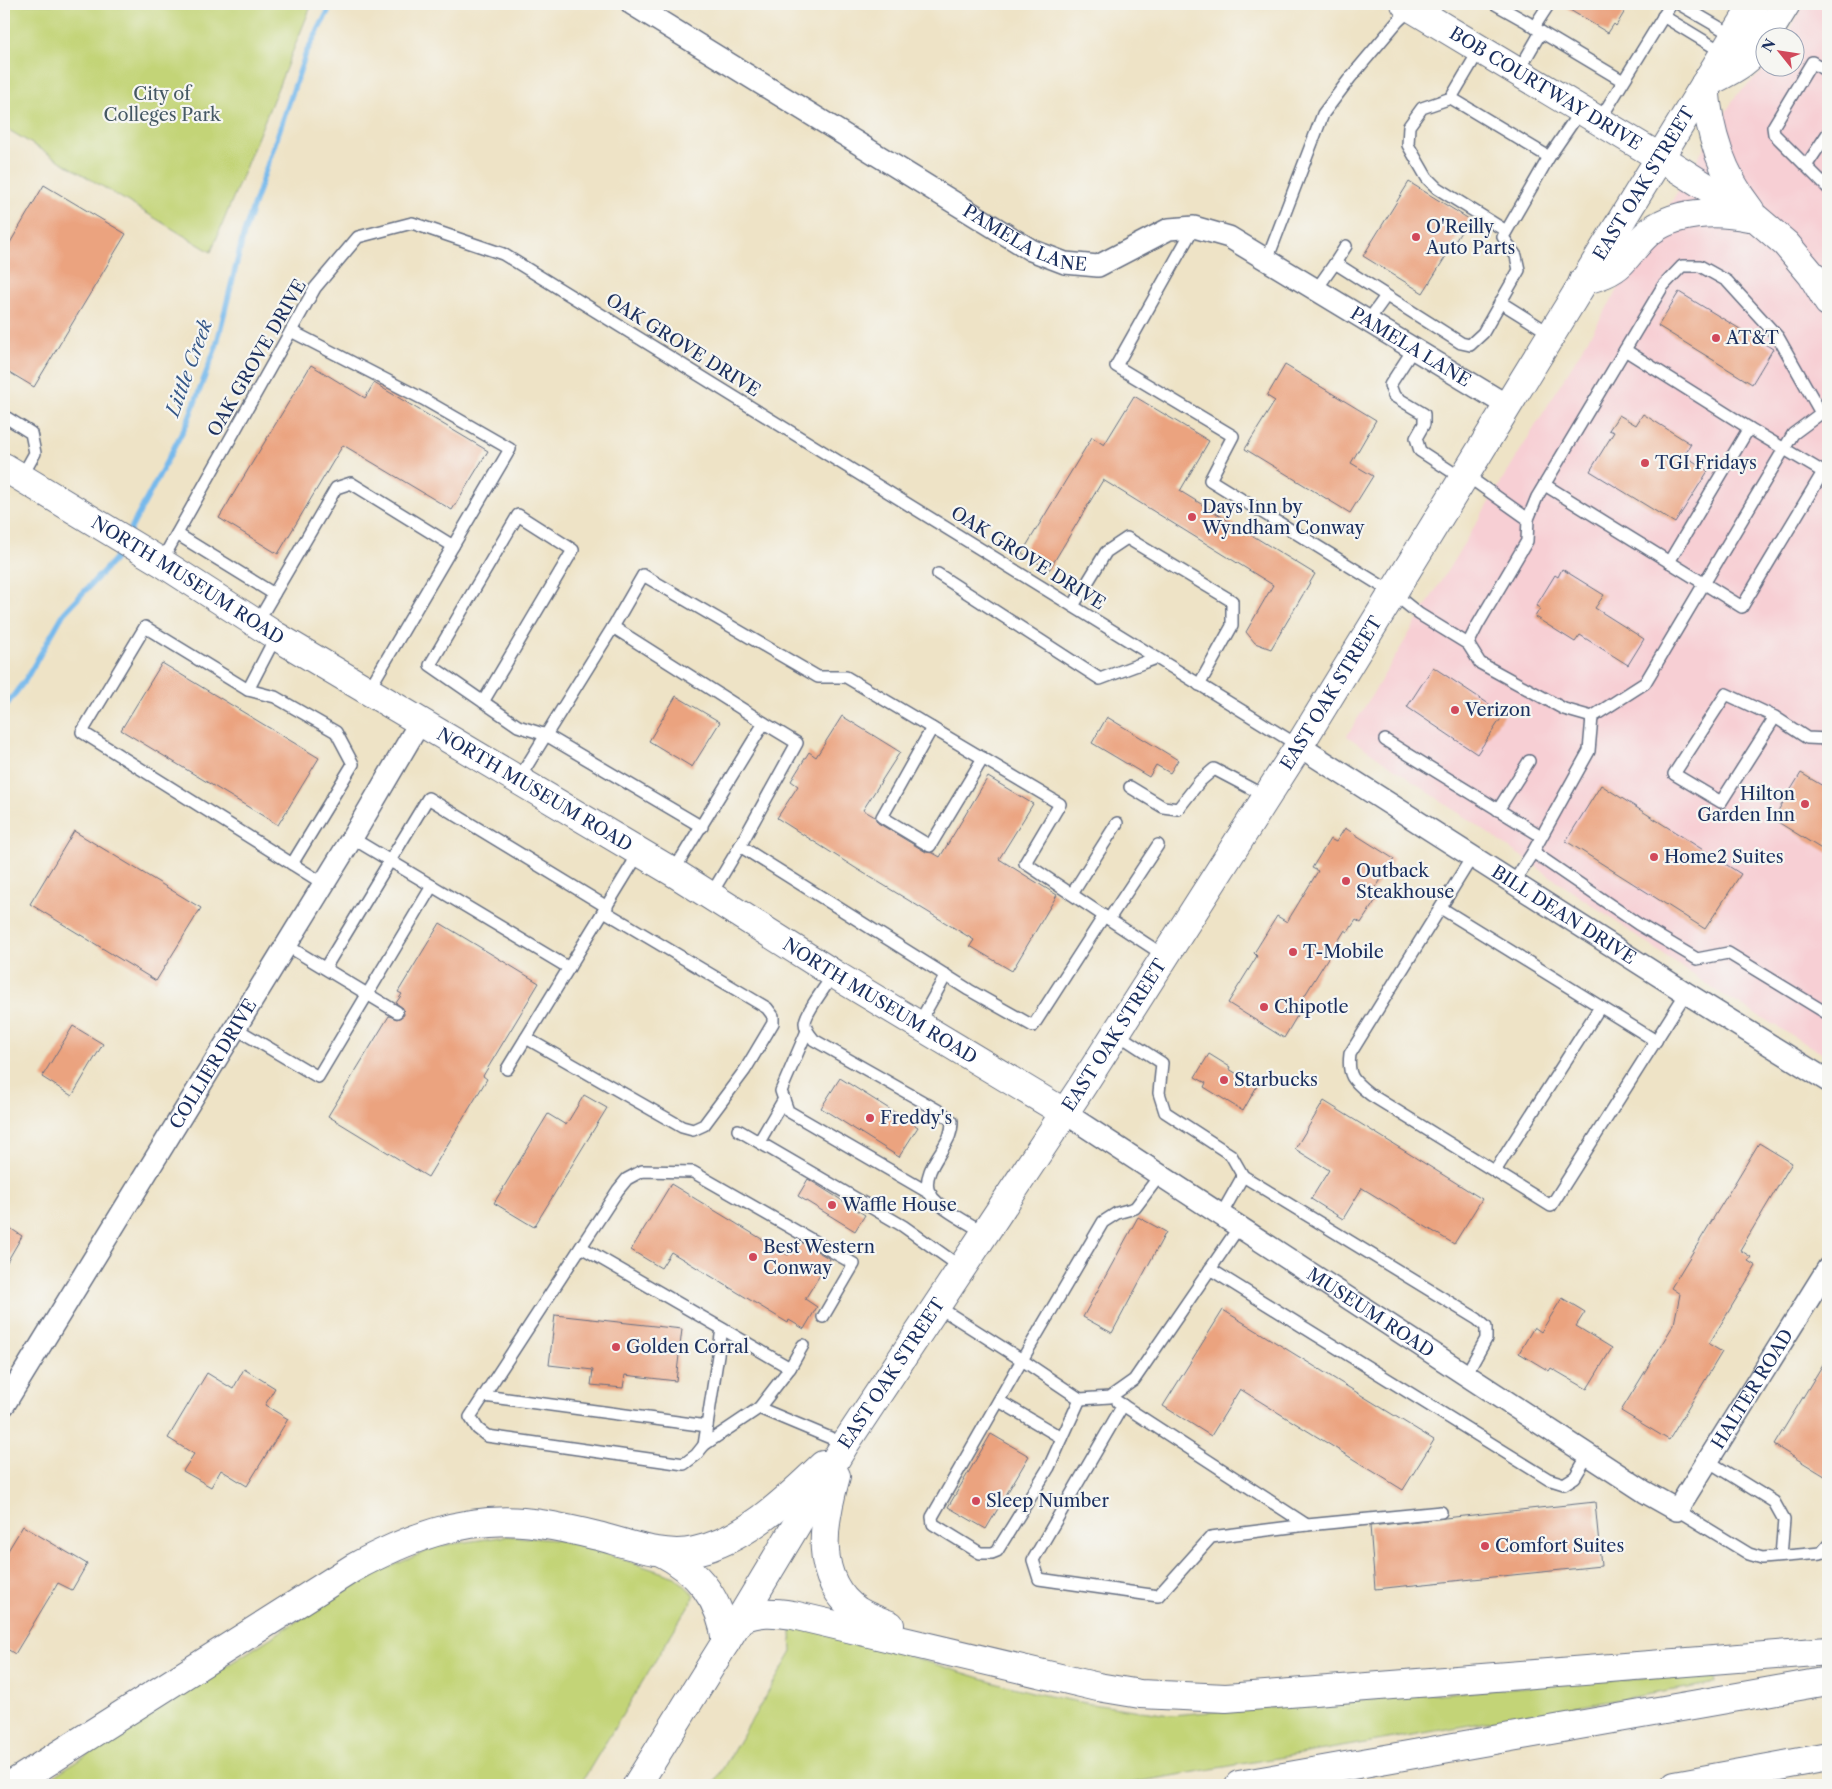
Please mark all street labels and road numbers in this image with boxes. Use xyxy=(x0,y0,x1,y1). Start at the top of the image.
street label: BOB COURTWAY DRIVE xyxy=(1445,22,1646,155)
street label: EAST OAK STREET xyxy=(1588,102,1700,264)
street label: PAMELA LANE xyxy=(959,200,1088,276)
street label: OAK GROVE DRIVE xyxy=(203,275,311,441)
street label: OAK GROVE DRIVE xyxy=(602,289,764,401)
street label: PAMELA LANE xyxy=(1346,302,1475,392)
street label: OAK GROVE DRIVE xyxy=(947,502,1109,614)
street label: NORTH MUSEUM ROAD xyxy=(88,512,288,649)
street label: EAST OAK STREET xyxy=(1276,612,1387,774)
street label: NORTH MUSEUM ROAD xyxy=(433,723,636,856)
street label: BILL DEAN DRIVE xyxy=(1487,861,1640,969)
street label: NORTH MUSEUM ROAD xyxy=(779,933,981,1069)
street label: EAST OAK STREET xyxy=(1058,955,1171,1116)
street label: COLLIER DRIVE xyxy=(165,995,261,1133)
street label: MUSEUM ROAD xyxy=(1303,1263,1438,1362)
street label: EAST OAK STREET xyxy=(834,1294,950,1453)
street label: HALTER ROAD xyxy=(1707,1325,1798,1453)

